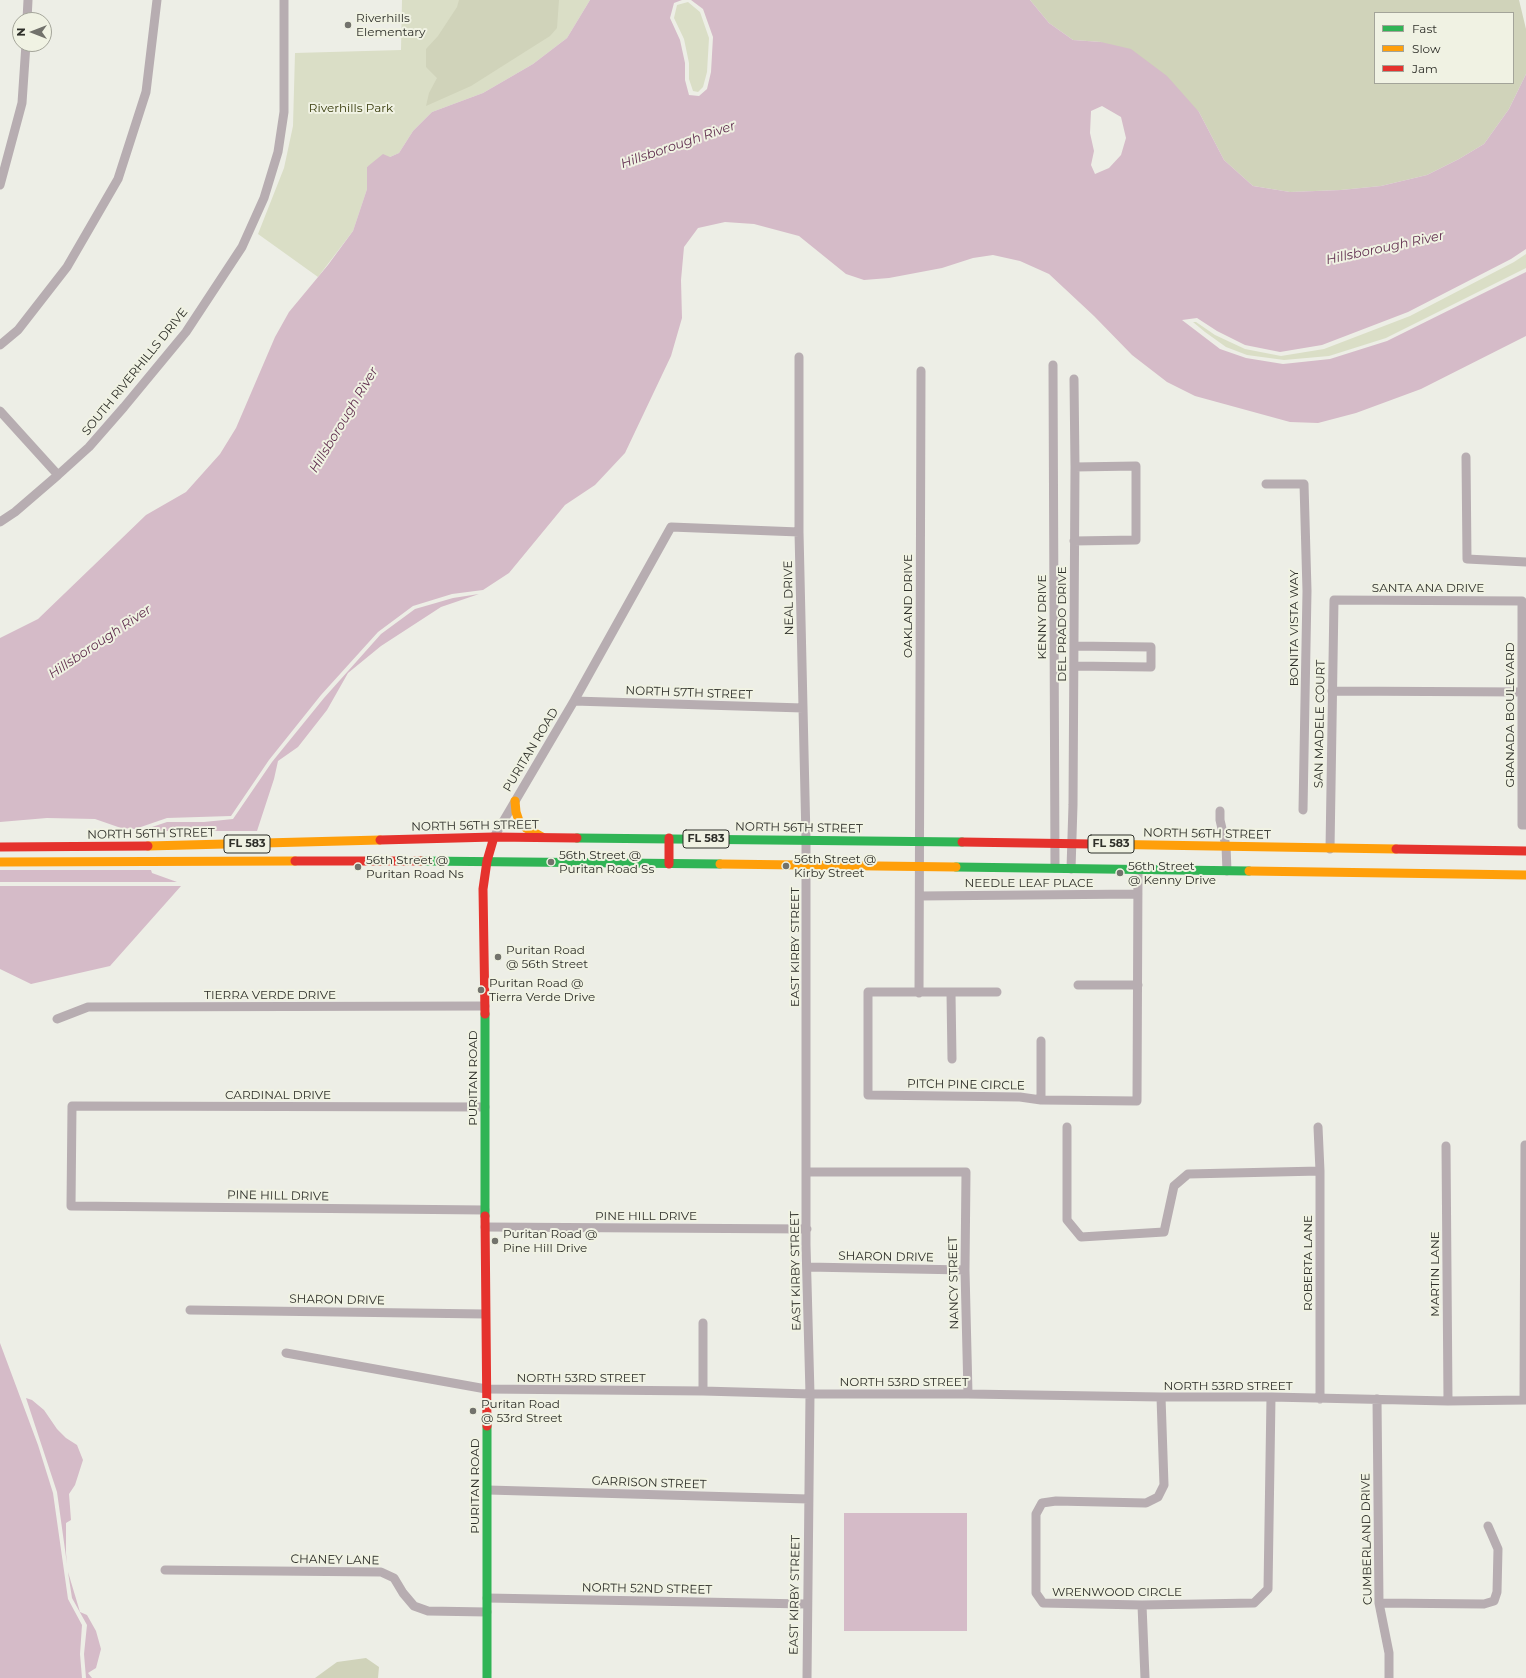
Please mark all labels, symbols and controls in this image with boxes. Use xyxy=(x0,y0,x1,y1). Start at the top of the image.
place label: Riverhills Elementary xyxy=(356,11,426,39)
north arrow xyxy=(12,12,52,52)
legend xyxy=(1374,12,1514,84)
marker: Riverhills Elementary xyxy=(343,20,353,30)
text: Fast xyxy=(1412,21,1437,36)
text: N xyxy=(14,28,28,36)
text: Slow xyxy=(1412,41,1441,56)
text: Jam xyxy=(1412,61,1438,76)
park label: Riverhills Park xyxy=(309,101,393,115)
water label: Hillsborough River xyxy=(619,118,737,172)
water label: Hillsborough River xyxy=(1325,228,1445,268)
street label: SOUTH RIVERHILLS DRIVE xyxy=(79,305,191,439)
water label: Hillsborough River xyxy=(306,364,382,476)
street label: OAKLAND DRIVE xyxy=(901,554,915,658)
street label: NEAL DRIVE xyxy=(781,560,797,636)
street label: DEL PRADO DRIVE xyxy=(1055,566,1069,682)
street label: BONITA VISTA WAY xyxy=(1287,570,1301,686)
street label: KENNY DRIVE xyxy=(1035,575,1049,659)
street label: SANTA ANA DRIVE xyxy=(1372,581,1484,595)
water label: Hillsborough River xyxy=(46,602,154,682)
street label: GRANADA BOULEVARD xyxy=(1503,642,1517,788)
street label: SAN MADELE COURT xyxy=(1312,660,1328,788)
street label: NORTH 57TH STREET xyxy=(625,684,753,702)
street label: PURITAN ROAD xyxy=(500,705,562,795)
street label: NORTH 56TH STREET xyxy=(411,818,539,834)
street label: NORTH 56TH STREET xyxy=(735,820,863,836)
street label: NORTH 56TH STREET xyxy=(87,826,215,842)
street label: NORTH 56TH STREET xyxy=(1143,826,1271,842)
road number: FL 583 xyxy=(683,830,729,848)
road number: FL 583 xyxy=(224,835,270,853)
road number: FL 583 xyxy=(1088,835,1134,853)
place label: 56th Street @ Puritan Road Ss xyxy=(559,848,654,876)
place label: 56th Street @ Kirby Street xyxy=(794,852,876,880)
place label: 56th Street @ Puritan Road Ns xyxy=(366,853,464,881)
marker: 56th Street @ Puritan Road Ss xyxy=(546,857,556,867)
place label: 56th Street @ Kenny Drive xyxy=(1128,859,1216,887)
marker: 56th Street @ Kirby Street xyxy=(781,861,791,871)
marker: 56th Street @ Puritan Road Ns xyxy=(353,862,363,872)
marker: 56th Street @ Kenny Drive xyxy=(1115,868,1125,878)
street label: NEEDLE LEAF PLACE xyxy=(965,876,1093,890)
street label: EAST KIRBY STREET xyxy=(788,887,802,1007)
place label: Puritan Road @ 56th Street xyxy=(506,943,588,971)
marker: Puritan Road @ 56th Street xyxy=(493,952,503,962)
place label: Puritan Road @ Tierra Verde Drive xyxy=(489,976,595,1004)
marker: Puritan Road @ Tierra Verde Drive xyxy=(476,985,486,995)
street label: TIERRA VERDE DRIVE xyxy=(204,988,336,1002)
street label: PURITAN ROAD xyxy=(466,1030,480,1126)
street label: PITCH PINE CIRCLE xyxy=(907,1077,1025,1093)
street label: CARDINAL DRIVE xyxy=(225,1088,331,1102)
street label: PINE HILL DRIVE xyxy=(227,1188,329,1204)
street label: PINE HILL DRIVE xyxy=(595,1209,697,1223)
street label: EAST KIRBY STREET xyxy=(788,1211,804,1331)
street label: ROBERTA LANE xyxy=(1301,1215,1315,1311)
place label: Puritan Road @ Pine Hill Drive xyxy=(503,1227,597,1255)
street label: MARTIN LANE xyxy=(1428,1231,1442,1317)
marker: Puritan Road @ Pine Hill Drive xyxy=(490,1236,500,1246)
street label: NANCY STREET xyxy=(946,1236,962,1330)
street label: SHARON DRIVE xyxy=(838,1249,934,1265)
street label: SHARON DRIVE xyxy=(289,1292,385,1308)
street label: NORTH 53RD STREET xyxy=(516,1371,646,1385)
street label: NORTH 53RD STREET xyxy=(839,1375,969,1389)
street label: NORTH 53RD STREET xyxy=(1163,1379,1293,1393)
place label: Puritan Road @ 53rd Street xyxy=(481,1397,562,1425)
marker: Puritan Road @ 53rd Street xyxy=(468,1406,478,1416)
street label: PURITAN ROAD xyxy=(468,1438,482,1534)
street label: CUMBERLAND DRIVE xyxy=(1359,1473,1375,1605)
street label: GARRISON STREET xyxy=(591,1474,707,1492)
street label: EAST KIRBY STREET xyxy=(787,1535,803,1655)
street label: CHANEY LANE xyxy=(290,1552,380,1568)
street label: NORTH 52ND STREET xyxy=(582,1581,712,1597)
street label: WRENWOOD CIRCLE xyxy=(1052,1585,1182,1599)

